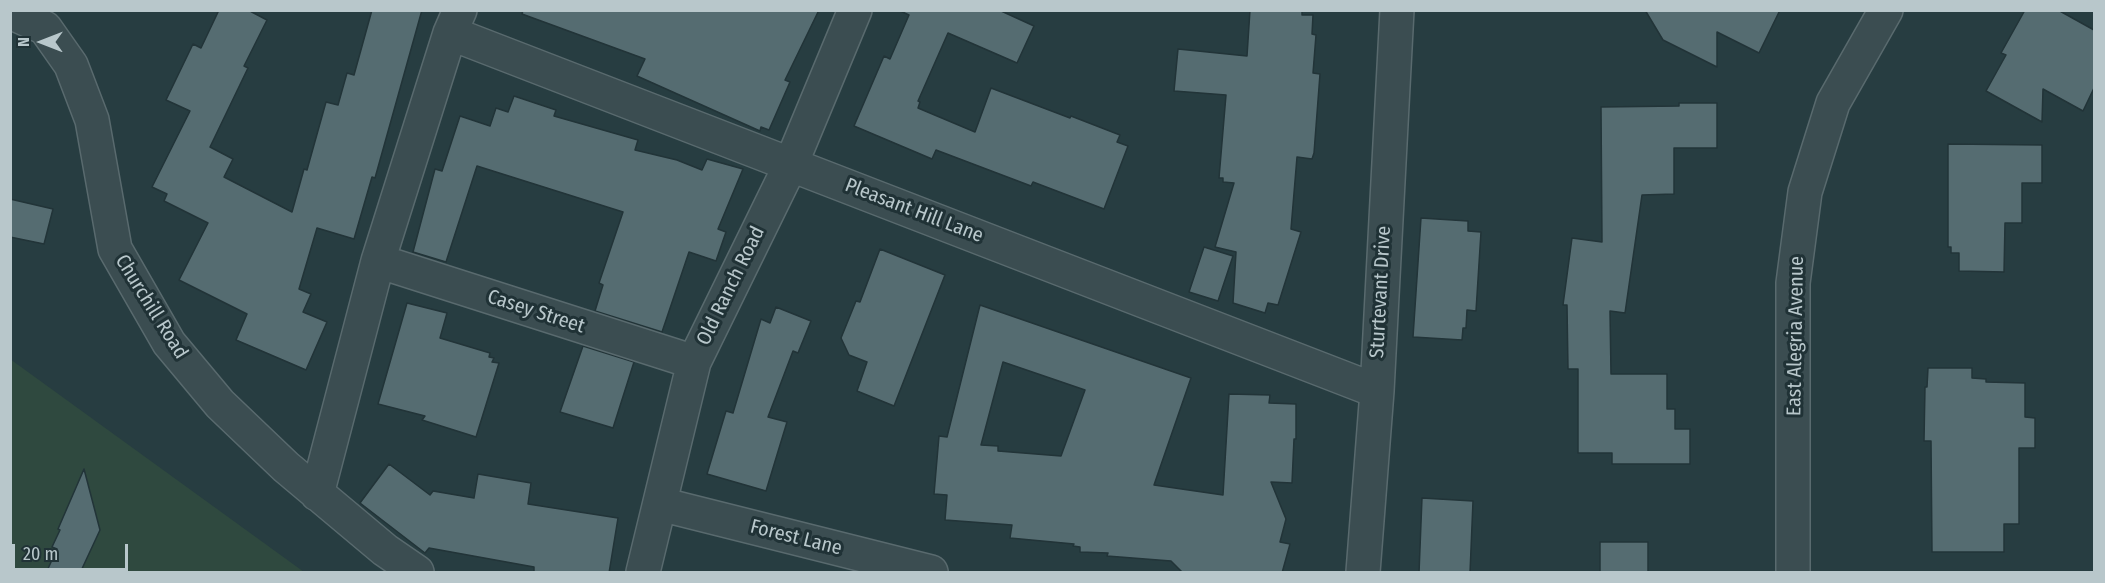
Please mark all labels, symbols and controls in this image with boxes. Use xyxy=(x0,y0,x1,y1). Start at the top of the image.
north arrow xyxy=(12,12,72,72)
text: N xyxy=(14,37,33,47)
street label: Pleasant Hill Lane xyxy=(841,174,987,248)
street label: Old Ranch Road xyxy=(692,223,770,349)
street label: Sturtevant Drive xyxy=(1366,225,1396,359)
street label: Churchill Road xyxy=(109,251,193,363)
street label: East Alegria Avenue xyxy=(1783,256,1809,416)
street label: Casey Street xyxy=(484,285,588,339)
street label: Forest Lane xyxy=(748,515,844,561)
scale bar xyxy=(15,532,130,570)
text: 20 m xyxy=(23,543,58,565)

